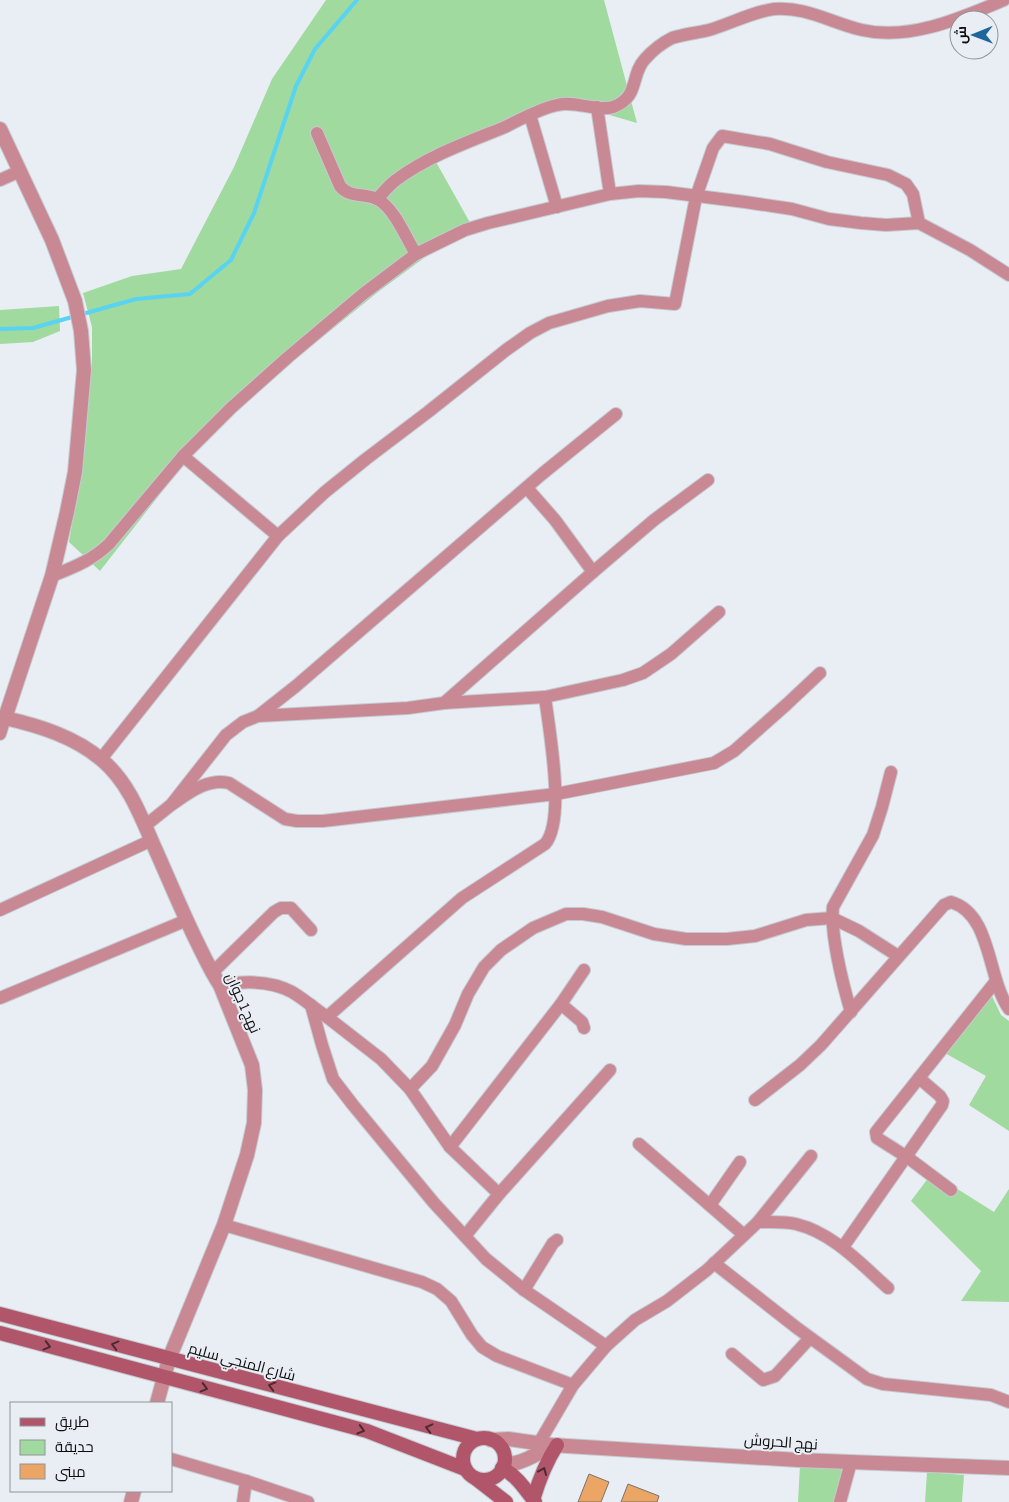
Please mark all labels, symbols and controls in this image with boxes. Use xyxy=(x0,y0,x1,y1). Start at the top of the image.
north arrow xyxy=(949,10,999,60)
text: ش xyxy=(953,26,970,44)
street label: نهج 1 جوان xyxy=(220,970,264,1037)
street label: شارع المنجي سليم xyxy=(186,1339,298,1388)
one-way arrow xyxy=(43,1340,52,1351)
one-way arrow xyxy=(112,1340,120,1350)
one-way arrow xyxy=(200,1382,208,1392)
one-way arrow xyxy=(269,1382,277,1392)
legend xyxy=(10,1402,172,1492)
text: طريق xyxy=(55,1413,89,1432)
one-way arrow xyxy=(426,1423,434,1433)
one-way arrow xyxy=(357,1424,365,1434)
street label: نهج الحروش xyxy=(743,1430,818,1456)
text: حديقة xyxy=(55,1438,94,1457)
text: مبنى xyxy=(55,1463,86,1482)
one-way arrow xyxy=(536,1467,547,1476)

